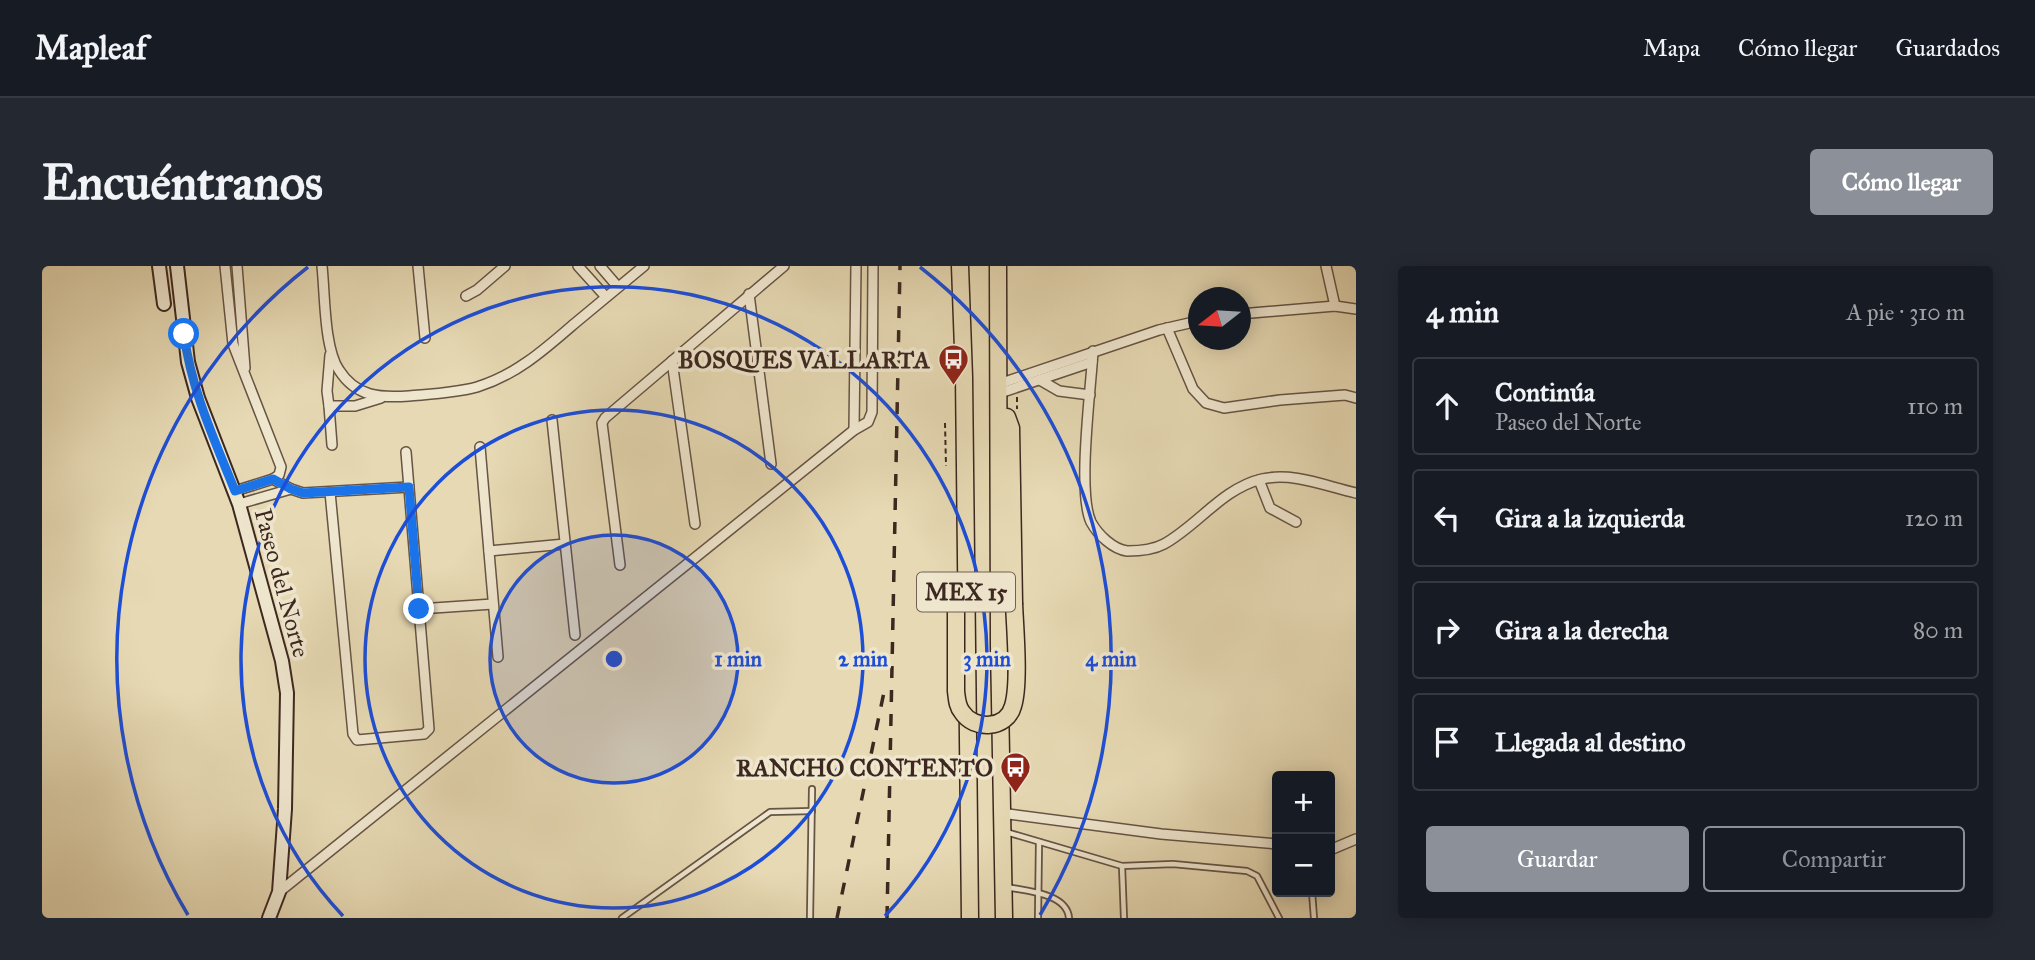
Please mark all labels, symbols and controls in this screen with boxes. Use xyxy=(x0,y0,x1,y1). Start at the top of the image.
text: Mapleaf xyxy=(35,28,147,68)
text: Mapa xyxy=(1643,33,1700,63)
text: Cómo llegar xyxy=(1738,33,1857,63)
text: Guardados xyxy=(1895,33,2000,63)
button: Cómo llegar xyxy=(1810,149,1993,215)
text: Encuéntranos xyxy=(42,153,323,212)
north arrow xyxy=(1188,287,1251,350)
text: 4 min xyxy=(1426,294,1499,330)
text: A pie · 310 m xyxy=(1846,298,1965,326)
route start xyxy=(168,318,199,349)
bus stop icon: BOSQUES VALLARTA xyxy=(936,343,970,387)
place label: BOSQUES VALLARTA xyxy=(678,345,931,375)
text: Continúa xyxy=(1495,376,1595,408)
icon: ahead xyxy=(1428,387,1466,425)
text: 110 m xyxy=(1907,392,1963,420)
text: Paseo del Norte xyxy=(1495,408,1642,436)
icon: left xyxy=(1428,499,1466,537)
text: Gira a la izquierda xyxy=(1495,502,1685,534)
text: 120 m xyxy=(1905,504,1963,532)
street label: Paseo del Norte xyxy=(248,505,316,661)
road number: MEX 15 xyxy=(917,572,1015,612)
route end xyxy=(403,593,434,624)
icon: right xyxy=(1428,611,1466,649)
text: Gira a la derecha xyxy=(1495,614,1668,646)
text: 80 m xyxy=(1913,616,1963,644)
text: 1 min xyxy=(714,646,762,672)
text: 2 min xyxy=(838,646,888,672)
text: 3 min xyxy=(963,646,1011,672)
text: 4 min xyxy=(1085,646,1137,672)
centre of rings xyxy=(602,647,626,671)
icon: arrive xyxy=(1428,723,1466,761)
text: Llegada al destino xyxy=(1495,726,1686,758)
bus stop icon: RANCHO CONTENTO xyxy=(999,751,1033,795)
place label: RANCHO CONTENTO xyxy=(736,753,993,783)
map controls xyxy=(1272,771,1335,897)
button: + xyxy=(1272,771,1335,834)
button: Guardar xyxy=(1426,826,1689,892)
button: Compartir xyxy=(1703,826,1965,892)
button: − xyxy=(1272,834,1335,897)

